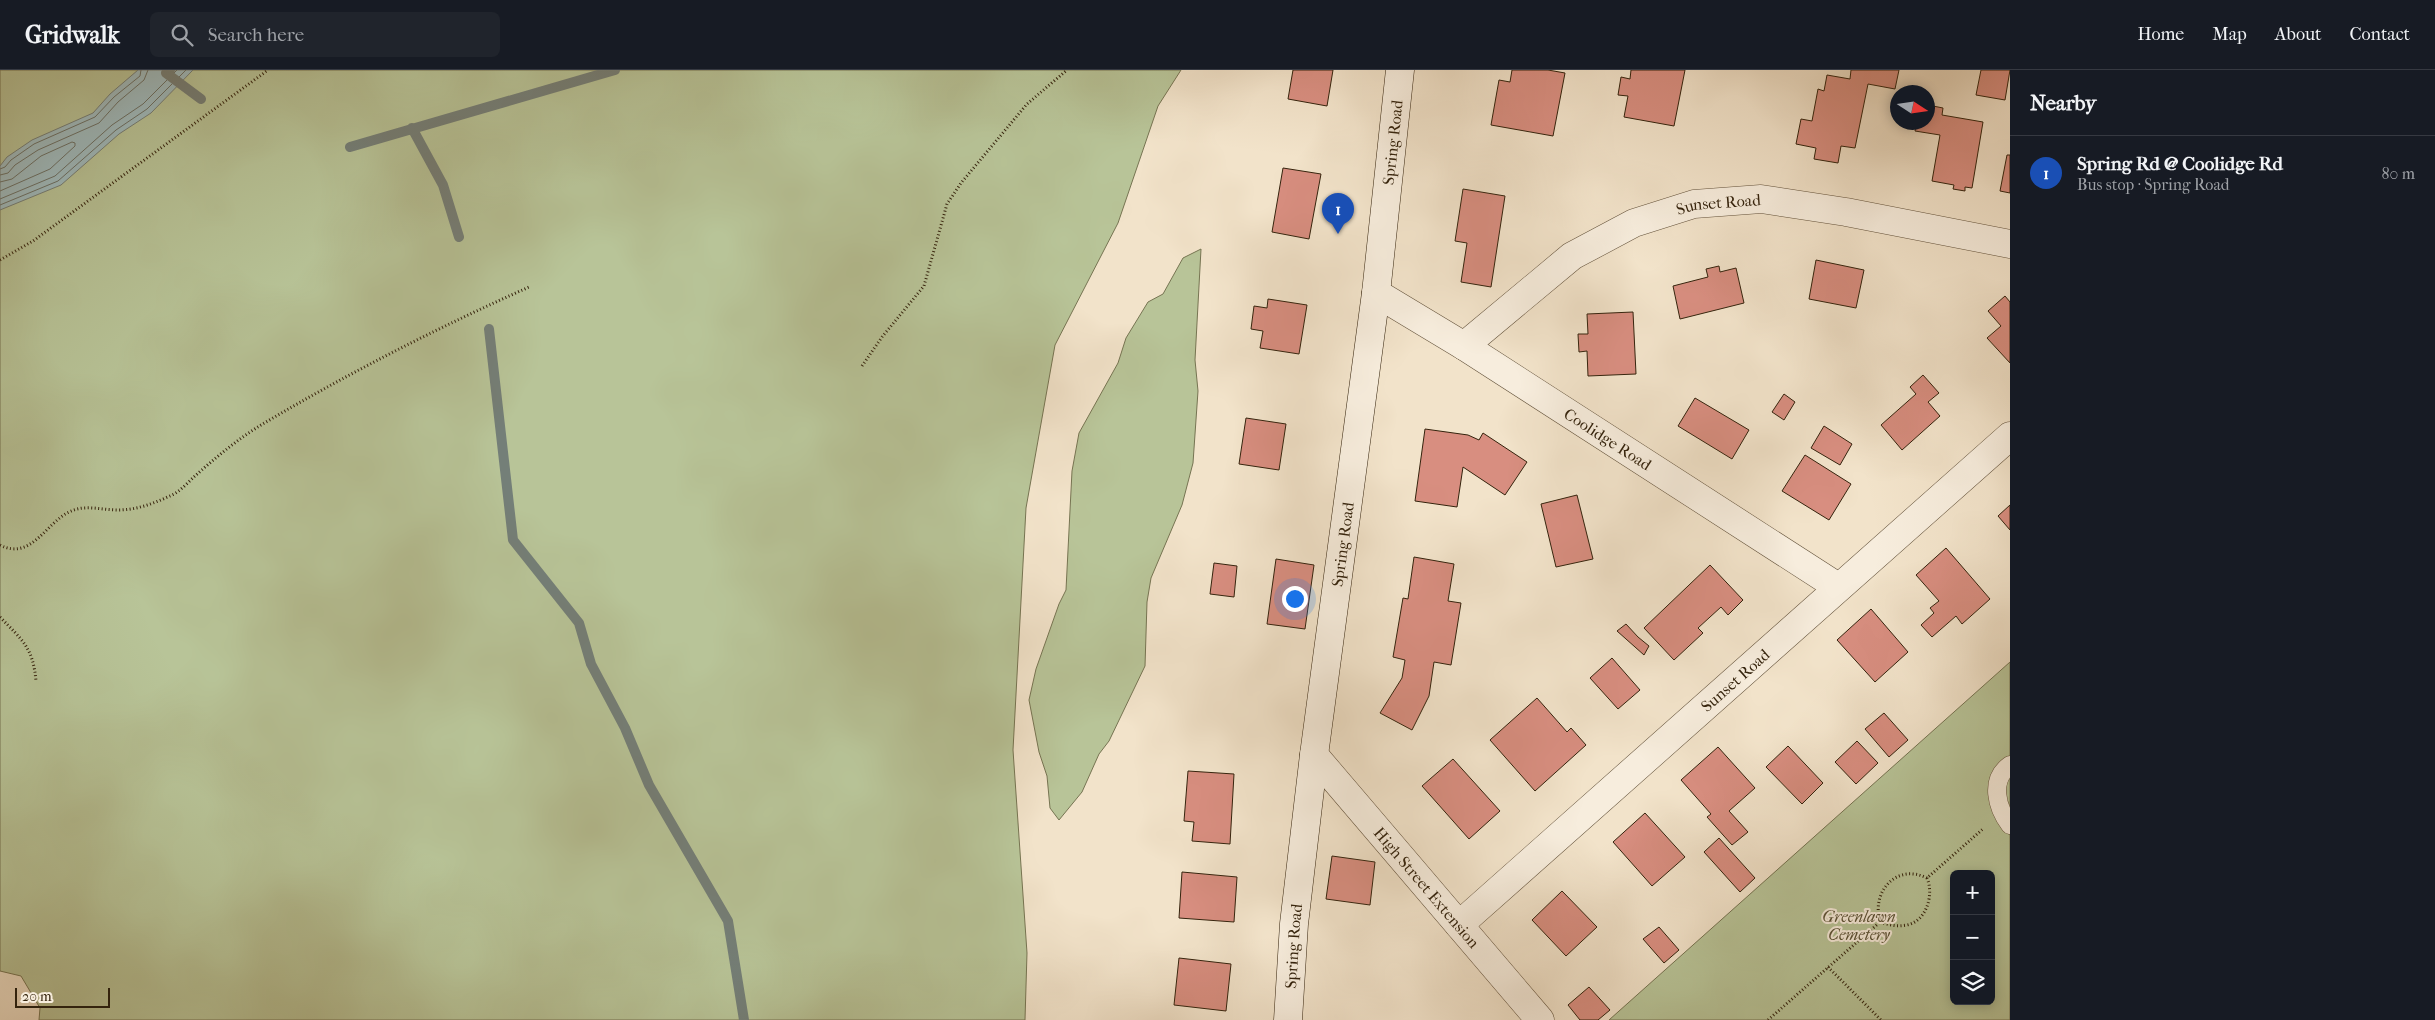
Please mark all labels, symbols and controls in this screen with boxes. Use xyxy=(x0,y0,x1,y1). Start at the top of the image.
search box xyxy=(150,12,500,57)
text: Gridwalk xyxy=(25,21,120,49)
icon: search xyxy=(168,21,196,49)
text: Search here xyxy=(208,24,304,46)
text: Home xyxy=(2137,24,2184,45)
text: Map xyxy=(2212,24,2247,45)
text: About xyxy=(2275,24,2321,45)
text: Contact xyxy=(2349,24,2410,45)
north arrow xyxy=(1890,85,1935,130)
text: Nearby xyxy=(2030,91,2096,115)
street label: Spring Road xyxy=(1379,99,1407,186)
text: Spring Rd @ Coolidge Rd xyxy=(2077,153,2283,175)
text: 1 xyxy=(2043,164,2049,183)
text: 80 m xyxy=(2381,164,2415,183)
text: Bus stop · Spring Road xyxy=(2077,175,2230,194)
street label: Sunset Road xyxy=(1674,190,1762,219)
pin: 1 xyxy=(1322,193,1354,234)
street label: Coolidge Road xyxy=(1560,404,1655,474)
street label: Spring Road xyxy=(1328,500,1358,588)
your location xyxy=(1282,586,1308,612)
street label: Sunset Road xyxy=(1697,645,1774,716)
street label: High Street Extension xyxy=(1370,823,1484,953)
map controls xyxy=(1950,870,1995,1005)
button: + xyxy=(1950,870,1995,915)
street label: Spring Road xyxy=(1281,902,1306,989)
park label: Greenlawn Cemetery xyxy=(1822,907,1896,944)
button: − xyxy=(1950,915,1995,960)
button: layers xyxy=(1950,960,1995,1005)
scale bar xyxy=(15,985,110,1008)
text: 20 m xyxy=(22,988,52,1005)

